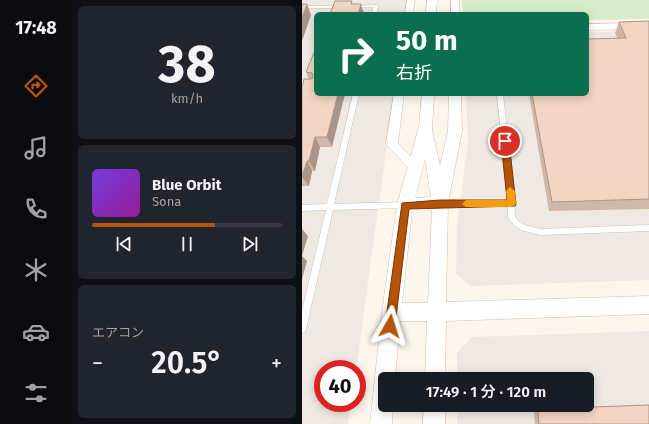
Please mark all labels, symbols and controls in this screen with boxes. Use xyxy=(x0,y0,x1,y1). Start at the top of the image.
text: 17:48 xyxy=(15,17,57,39)
text: 50 m xyxy=(396,24,458,57)
icon: right xyxy=(330,28,382,80)
text: 38 xyxy=(158,33,216,96)
text: 右折 xyxy=(396,62,432,84)
icon: directions xyxy=(22,72,50,100)
text: km/h xyxy=(171,91,203,106)
pin xyxy=(488,124,522,158)
icon: arrive xyxy=(494,130,516,152)
icon: music xyxy=(22,134,50,162)
text: Blue Orbit xyxy=(152,176,221,194)
text: Sona xyxy=(152,194,181,209)
icon: phone xyxy=(22,195,50,223)
icon: previous xyxy=(113,233,135,255)
icon: pause xyxy=(176,233,198,255)
icon: next xyxy=(239,233,261,255)
icon: climate xyxy=(22,256,50,284)
position arrow xyxy=(369,305,411,347)
icon: car xyxy=(22,318,50,346)
text: エアコン xyxy=(92,325,144,340)
text: 20.5° xyxy=(151,345,223,381)
text: − xyxy=(92,350,103,377)
text: + xyxy=(271,350,282,377)
speed limit sign: 40 xyxy=(314,360,366,412)
icon: filters xyxy=(22,379,50,407)
text: 17:49 · 1 分 · 120 m xyxy=(426,383,546,401)

